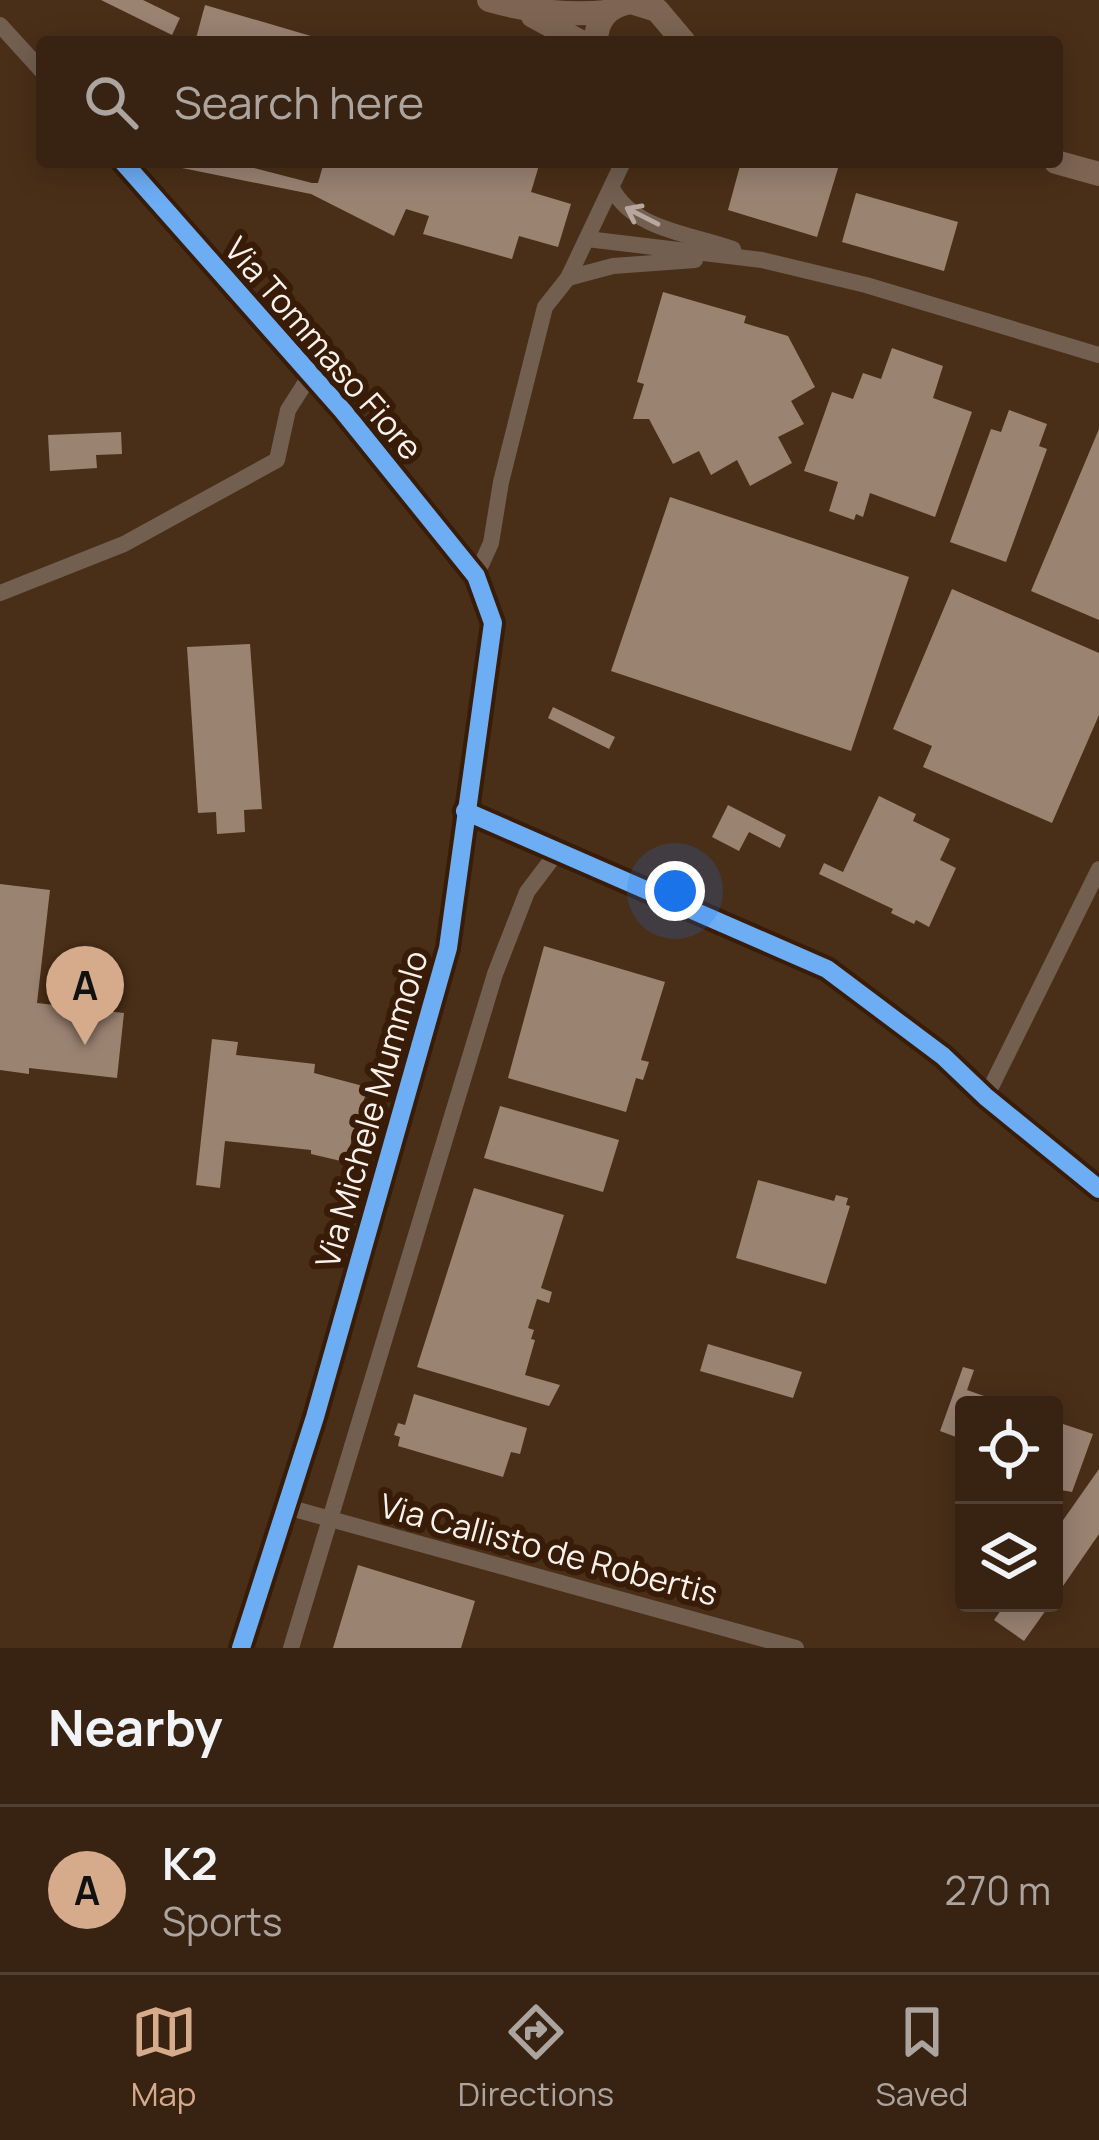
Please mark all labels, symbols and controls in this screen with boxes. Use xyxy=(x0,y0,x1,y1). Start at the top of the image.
search box xyxy=(36,36,1063,168)
icon: search xyxy=(78,69,144,135)
text: Search here xyxy=(174,71,424,133)
one-way arrow xyxy=(625,204,660,227)
street label: Via Tommaso Fiore xyxy=(215,227,433,469)
your location xyxy=(645,861,705,921)
street label: Via Michele Mummolo xyxy=(304,945,438,1273)
pin: A xyxy=(46,946,124,1045)
map controls xyxy=(955,1396,1063,1612)
button: locate xyxy=(955,1396,1063,1504)
street label: Via Callisto de Robertis xyxy=(375,1482,723,1616)
button: layers xyxy=(955,1504,1063,1612)
text: Nearby xyxy=(48,1692,223,1761)
text: K2 xyxy=(162,1832,218,1894)
text: A xyxy=(74,1863,100,1917)
text: 270 m xyxy=(945,1863,1051,1917)
text: Sports xyxy=(162,1894,282,1948)
tab: Map xyxy=(131,1999,197,2116)
tab: Directions xyxy=(458,1999,614,2116)
tab: Saved xyxy=(875,1999,968,2116)

